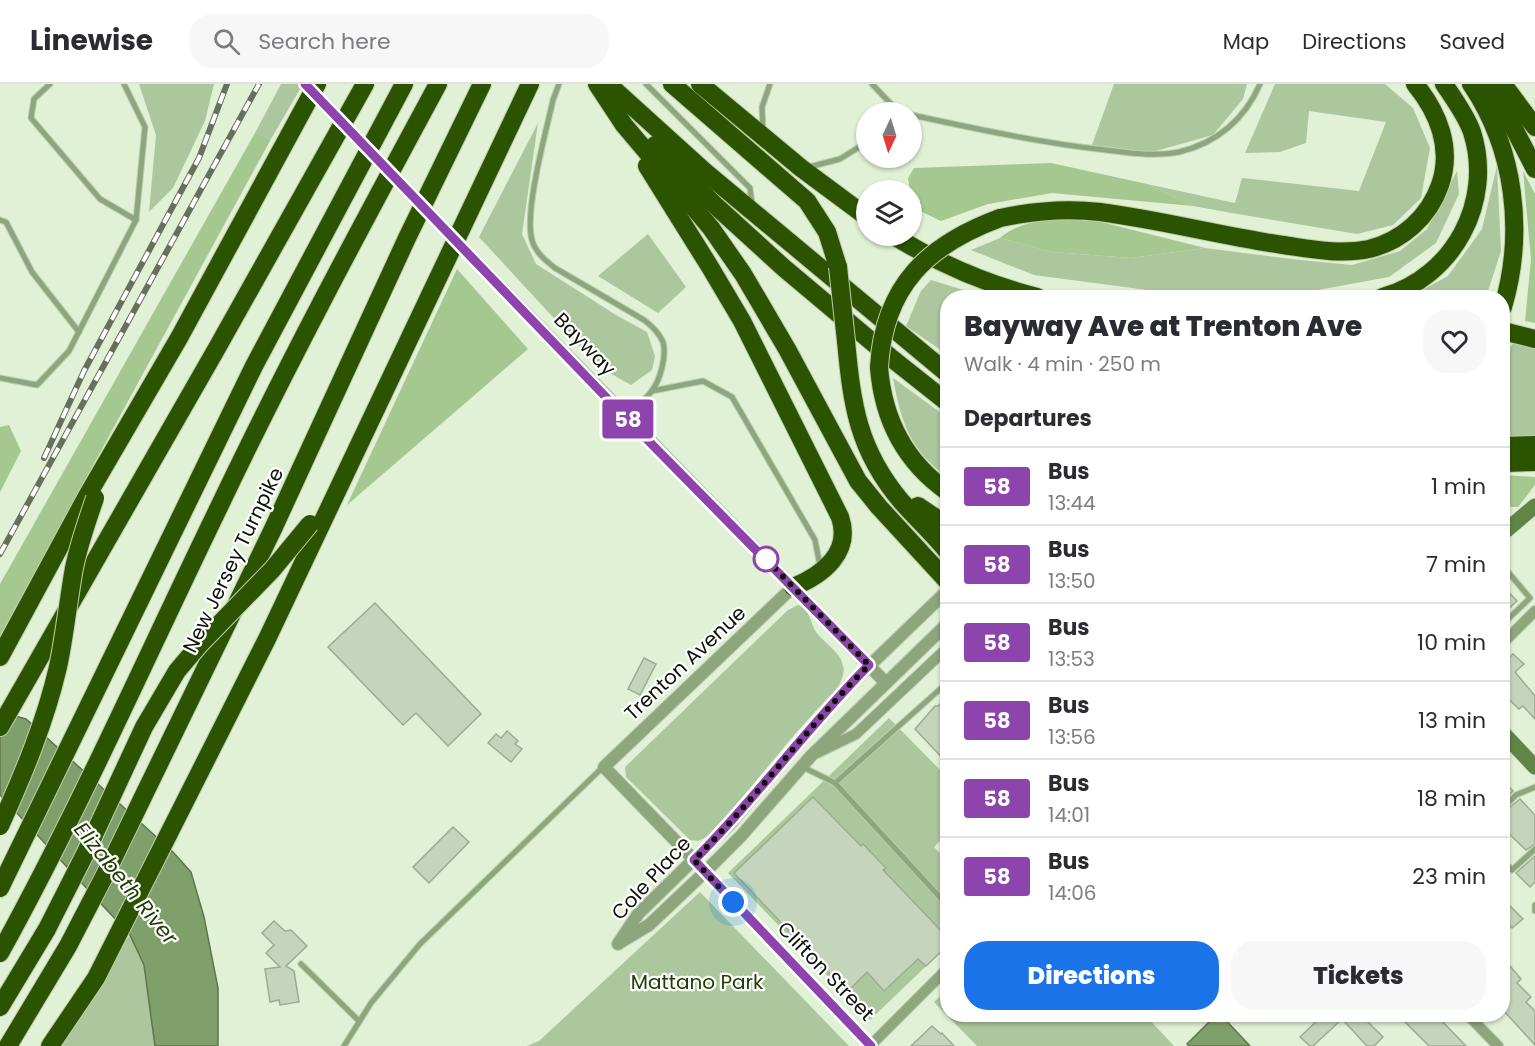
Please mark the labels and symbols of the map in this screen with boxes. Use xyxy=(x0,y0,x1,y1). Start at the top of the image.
north arrow xyxy=(856,102,922,168)
street label: Bayway xyxy=(548,306,622,382)
line badge: 58 xyxy=(601,400,655,438)
street label: New Jersey Turnpike xyxy=(176,463,290,657)
unlabelled marker xyxy=(753,546,779,572)
street label: Trenton Avenue xyxy=(618,599,752,727)
water label: Elizabeth River xyxy=(68,816,185,951)
street label: Cole Place xyxy=(605,830,697,926)
your location xyxy=(718,887,748,917)
street label: Clifton Street xyxy=(771,915,881,1027)
park label: Mattano Park xyxy=(631,968,764,996)

